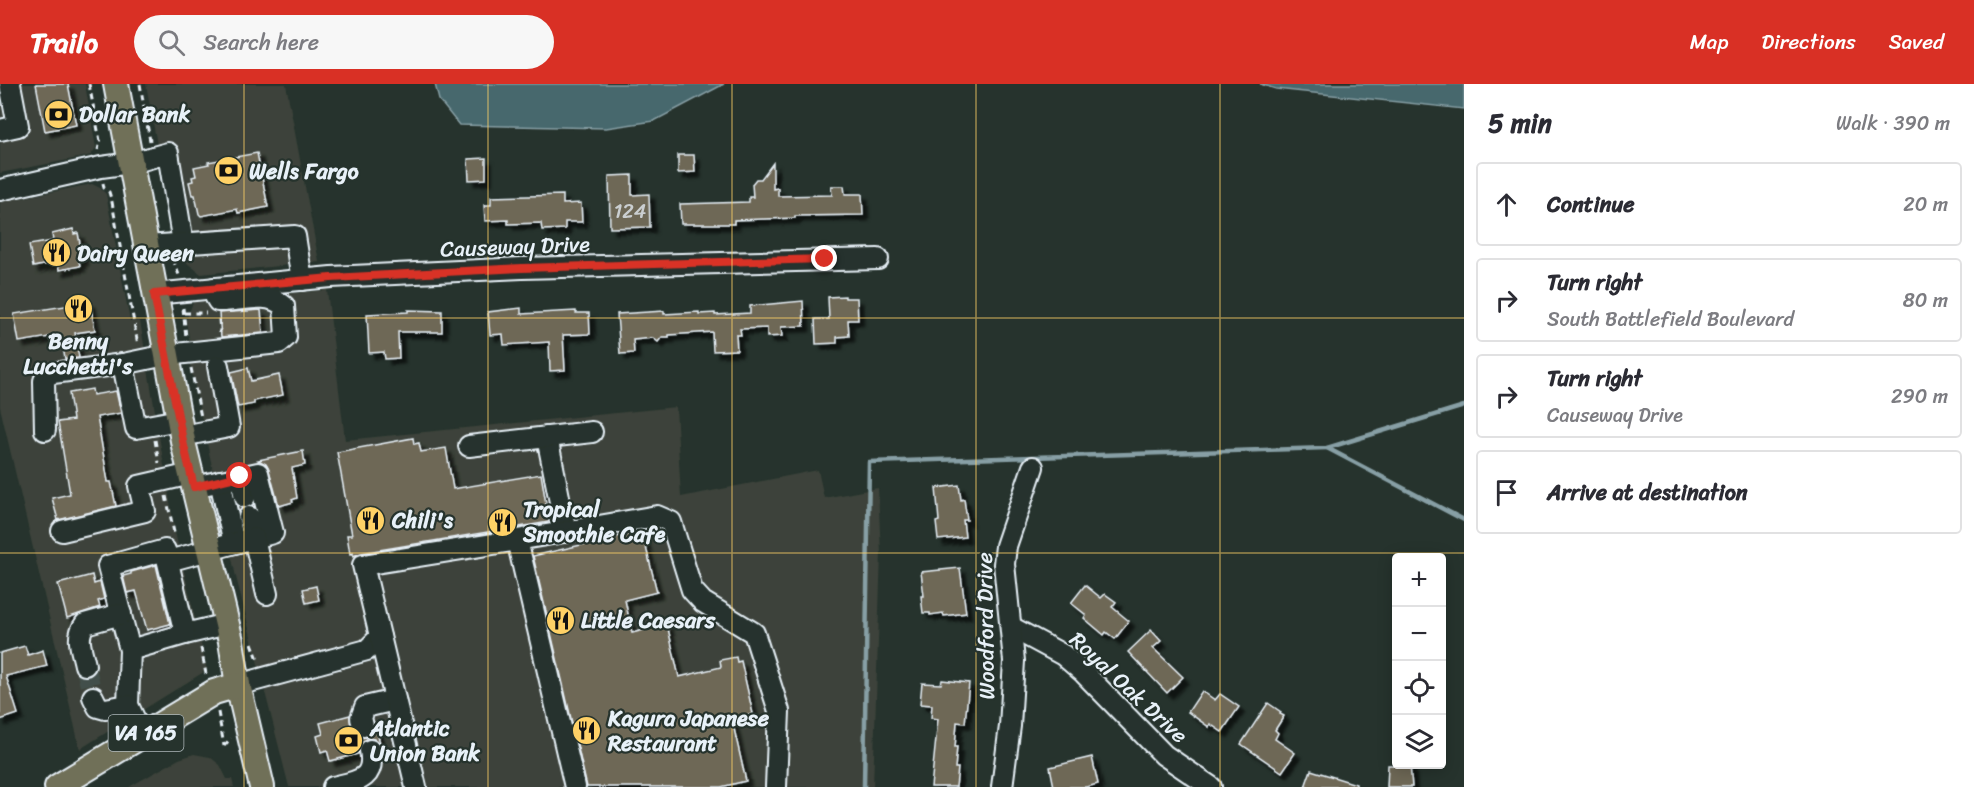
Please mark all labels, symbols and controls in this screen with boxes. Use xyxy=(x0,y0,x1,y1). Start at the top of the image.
search box xyxy=(134,15,554,69)
text: Trailo xyxy=(30,18,98,67)
text: Search here xyxy=(203,23,319,62)
text: Map xyxy=(1690,23,1728,61)
text: Directions xyxy=(1761,23,1856,61)
text: Saved xyxy=(1889,23,1944,61)
icon: search xyxy=(155,26,188,59)
place label: Dollar Bank xyxy=(79,95,190,134)
bank icon: Dollar Bank xyxy=(42,98,74,130)
text: 5 min xyxy=(1488,100,1552,146)
text: Walk · 390 m xyxy=(1836,106,1950,141)
place label: Wells Fargo xyxy=(249,152,359,191)
bank icon: Wells Fargo xyxy=(212,155,244,187)
text: Continue xyxy=(1547,185,1635,224)
text: 20 m xyxy=(1903,187,1948,222)
icon: ahead xyxy=(1490,188,1523,221)
house number: 124 xyxy=(614,194,646,229)
street label: Causeway Drive xyxy=(440,224,591,269)
place label: Dairy Queen xyxy=(77,234,194,273)
restaurant icon: Dairy Queen xyxy=(40,237,72,269)
route end xyxy=(811,245,837,271)
text: Turn right xyxy=(1547,263,1642,302)
text: 80 m xyxy=(1903,283,1948,318)
icon: right xyxy=(1490,284,1523,317)
restaurant icon: Benny Lucchetti's xyxy=(62,293,94,325)
text: South Battlefield Boulevard xyxy=(1547,302,1794,337)
place label: Benny Lucchetti's xyxy=(23,322,134,386)
text: Turn right xyxy=(1547,359,1642,398)
text: 290 m xyxy=(1891,379,1948,414)
icon: right xyxy=(1490,380,1523,413)
text: Causeway Drive xyxy=(1547,398,1683,433)
route start xyxy=(226,462,252,488)
text: Arrive at destination xyxy=(1547,473,1748,512)
icon: arrive xyxy=(1490,476,1523,509)
place label: Tropical Smoothie Cafe xyxy=(522,490,666,554)
place label: Chili's xyxy=(391,501,454,540)
restaurant icon: Chili's xyxy=(355,504,387,536)
restaurant icon: Tropical Smoothie Cafe xyxy=(486,506,518,538)
street label: Woodford Drive xyxy=(965,552,1006,700)
map controls xyxy=(1392,553,1446,769)
button: + xyxy=(1392,553,1446,607)
place label: Little Caesars xyxy=(581,601,716,640)
restaurant icon: Little Caesars xyxy=(544,604,576,636)
button: − xyxy=(1392,607,1446,661)
street label: Royal Oak Drive xyxy=(1060,621,1197,753)
button: locate xyxy=(1392,661,1446,715)
place label: Kagura Japanese Restaurant xyxy=(607,699,770,763)
place label: Atlantic Union Bank xyxy=(369,709,481,773)
road number: VA 165 xyxy=(108,715,184,751)
restaurant icon: Kagura Japanese Restaurant xyxy=(571,715,603,747)
button: layers xyxy=(1392,715,1446,769)
bank icon: Atlantic Union Bank xyxy=(333,725,365,757)

